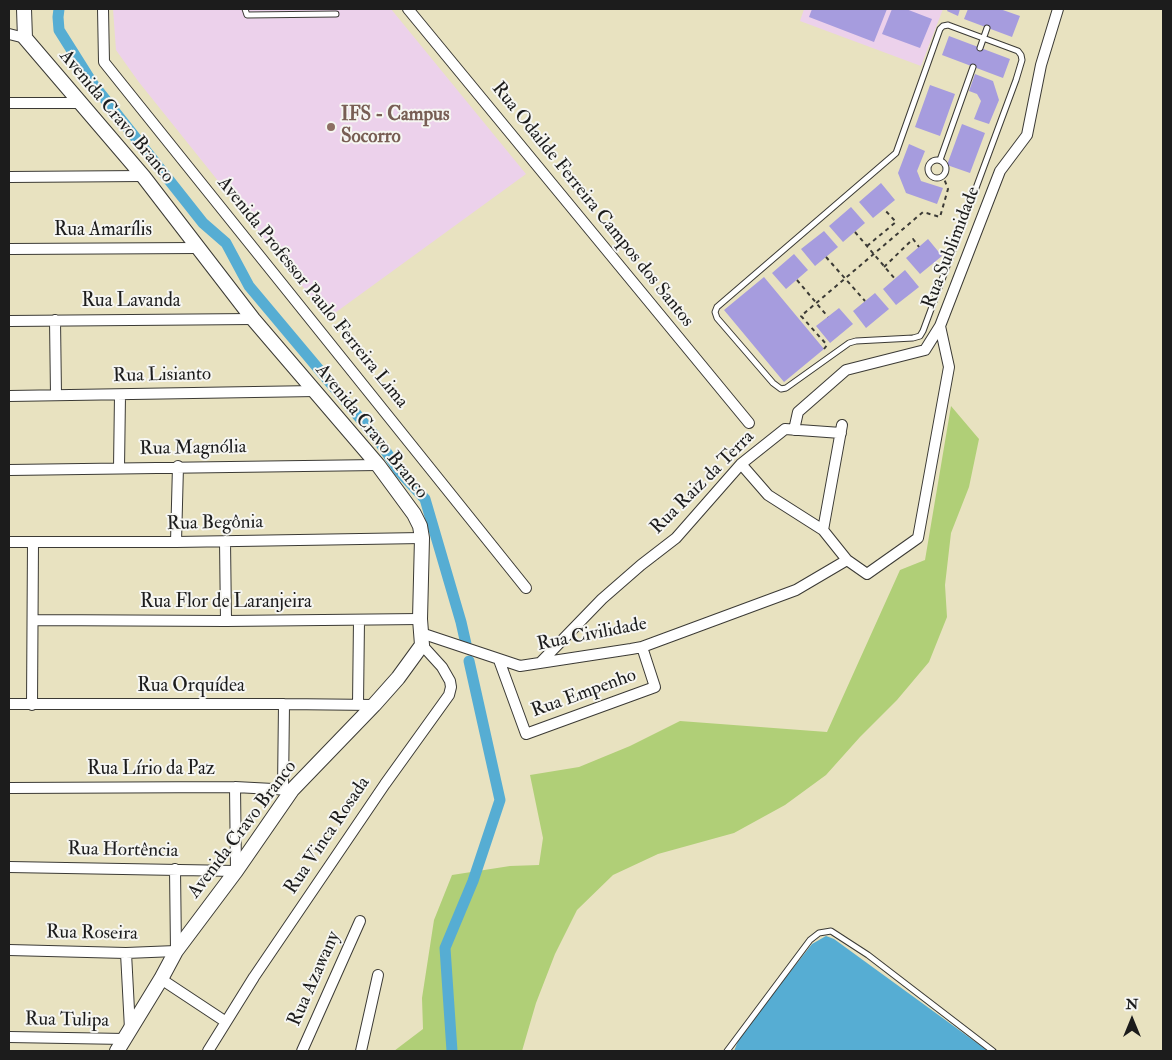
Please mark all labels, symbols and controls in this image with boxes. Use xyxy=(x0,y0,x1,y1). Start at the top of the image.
street label: Avenida Cravo Branco xyxy=(54,46,178,188)
street label: Rua Odailde Ferreira Campos dos Santos xyxy=(486,78,698,332)
place label: IFS - Campus Socorro xyxy=(341,105,449,149)
marker: IFS - Campus Socorro xyxy=(325,121,337,133)
street label: Avenida Professor Paulo Ferreira Lima xyxy=(212,173,412,413)
street label: Rua Sublimidade xyxy=(918,184,986,312)
street label: Rua Amarílis xyxy=(54,220,152,242)
street label: Rua Lavanda xyxy=(81,291,181,313)
street label: Avenida Cravo Branco xyxy=(310,360,432,504)
street label: Rua Lisianto xyxy=(113,364,211,388)
street label: Rua Raiz da Terra xyxy=(646,426,760,540)
street label: Rua Magnólia xyxy=(139,437,247,461)
street label: Rua Begônia xyxy=(167,512,263,536)
street label: Rua Flor de Laranjeira xyxy=(140,592,312,614)
street label: Rua Civilidade xyxy=(535,613,649,657)
street label: Rua Empenho xyxy=(528,664,640,724)
street label: Rua Orquídea xyxy=(137,676,245,698)
street label: Avenida Cravo Branco xyxy=(184,757,302,903)
street label: Rua Lírio da Paz xyxy=(87,759,215,781)
street label: Rua Vinca Rosada xyxy=(280,773,376,899)
street label: Rua Hortência xyxy=(67,839,179,863)
street label: Rua Roseira xyxy=(46,922,138,946)
street label: Rua Azawany xyxy=(284,928,346,1030)
north arrow xyxy=(1107,995,1157,1045)
text: N xyxy=(1126,996,1138,1013)
street label: Rua Tulipa xyxy=(25,1009,109,1033)

